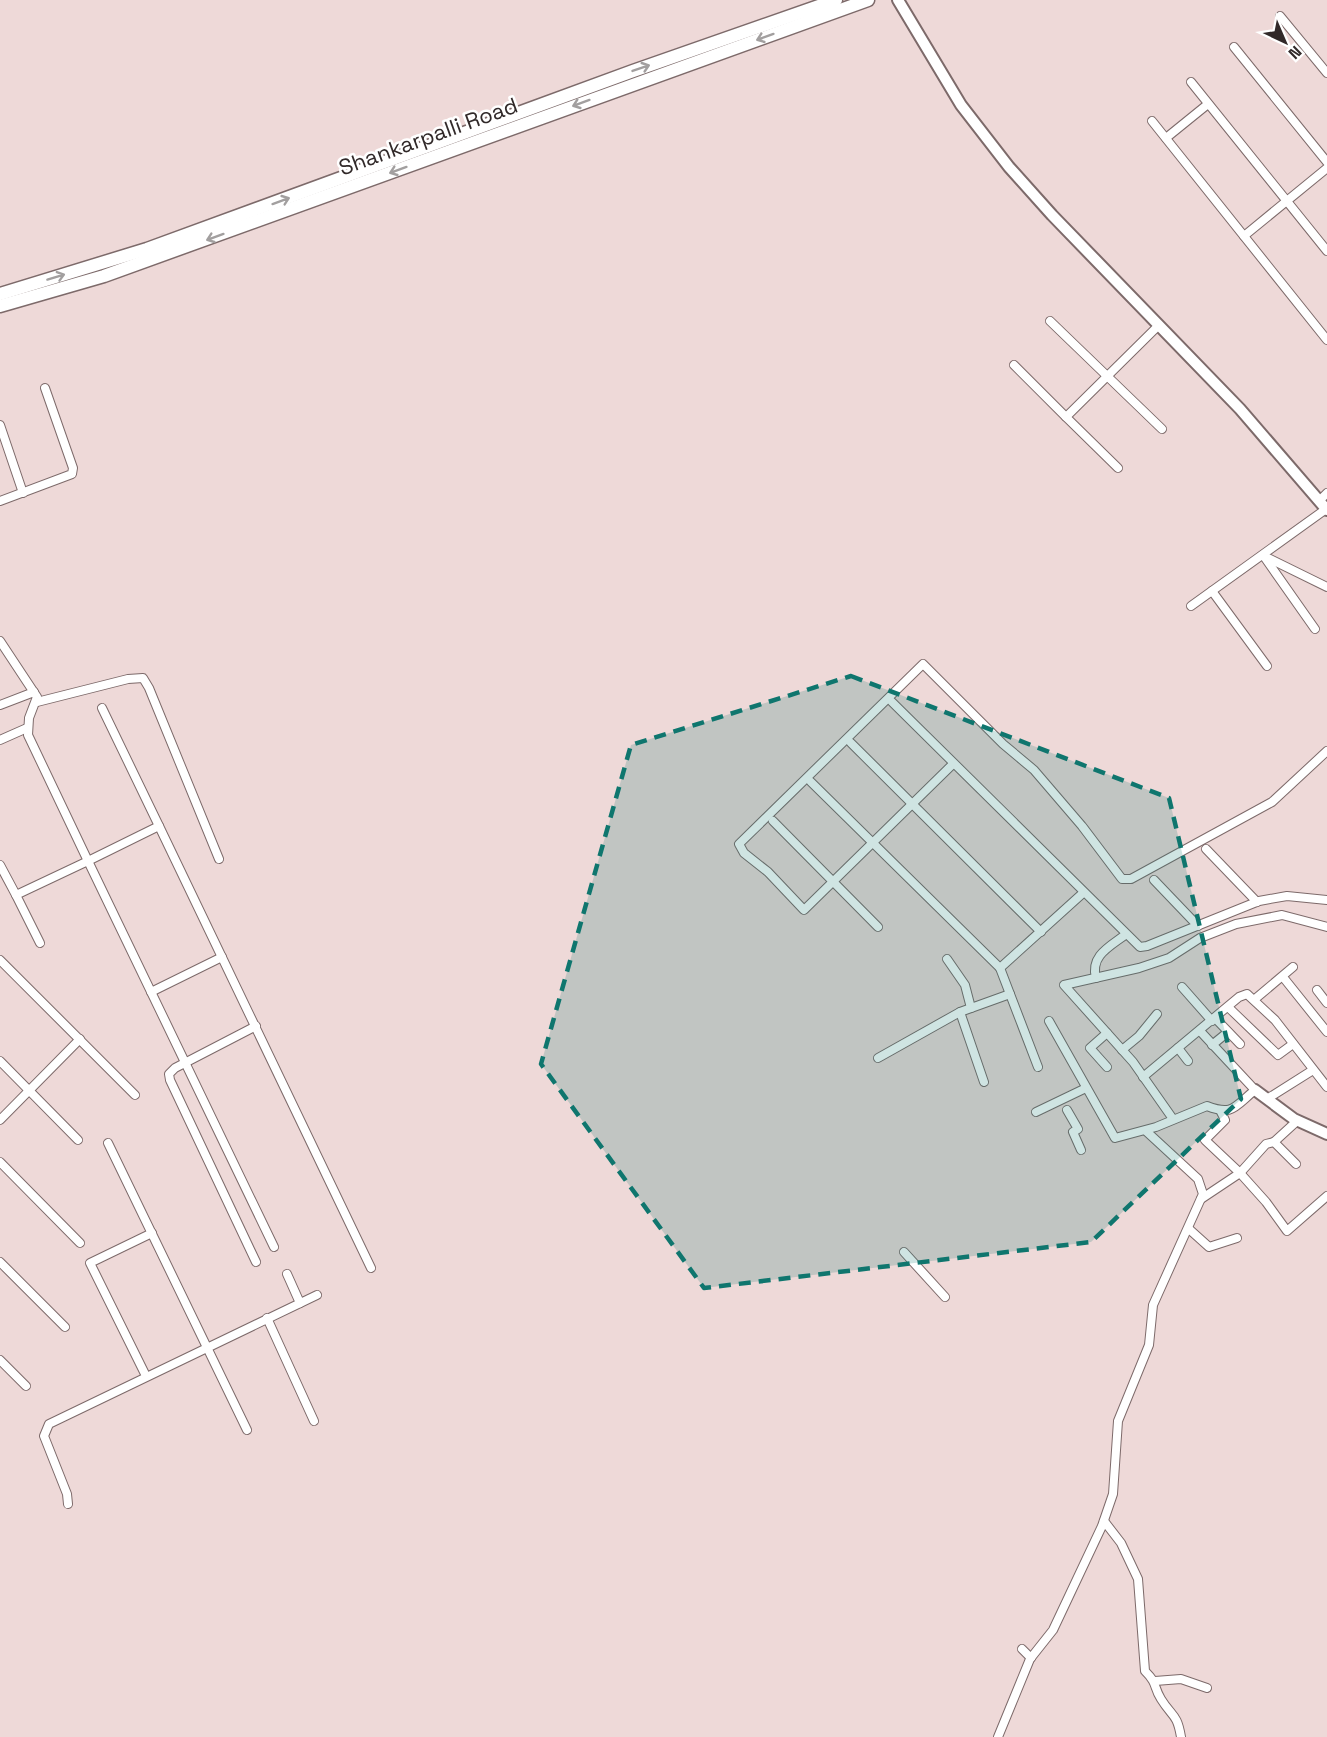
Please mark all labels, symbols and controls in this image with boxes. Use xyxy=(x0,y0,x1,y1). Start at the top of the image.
north arrow xyxy=(1255,12,1315,72)
one-way arrow xyxy=(756,32,774,43)
text: N xyxy=(1284,41,1306,64)
one-way arrow xyxy=(631,62,650,73)
street label: Shankarpalli Road xyxy=(335,91,521,181)
one-way arrow xyxy=(572,98,591,109)
one-way arrow xyxy=(389,165,408,176)
one-way arrow xyxy=(271,195,289,206)
one-way arrow xyxy=(206,232,225,243)
one-way arrow xyxy=(46,271,65,282)

